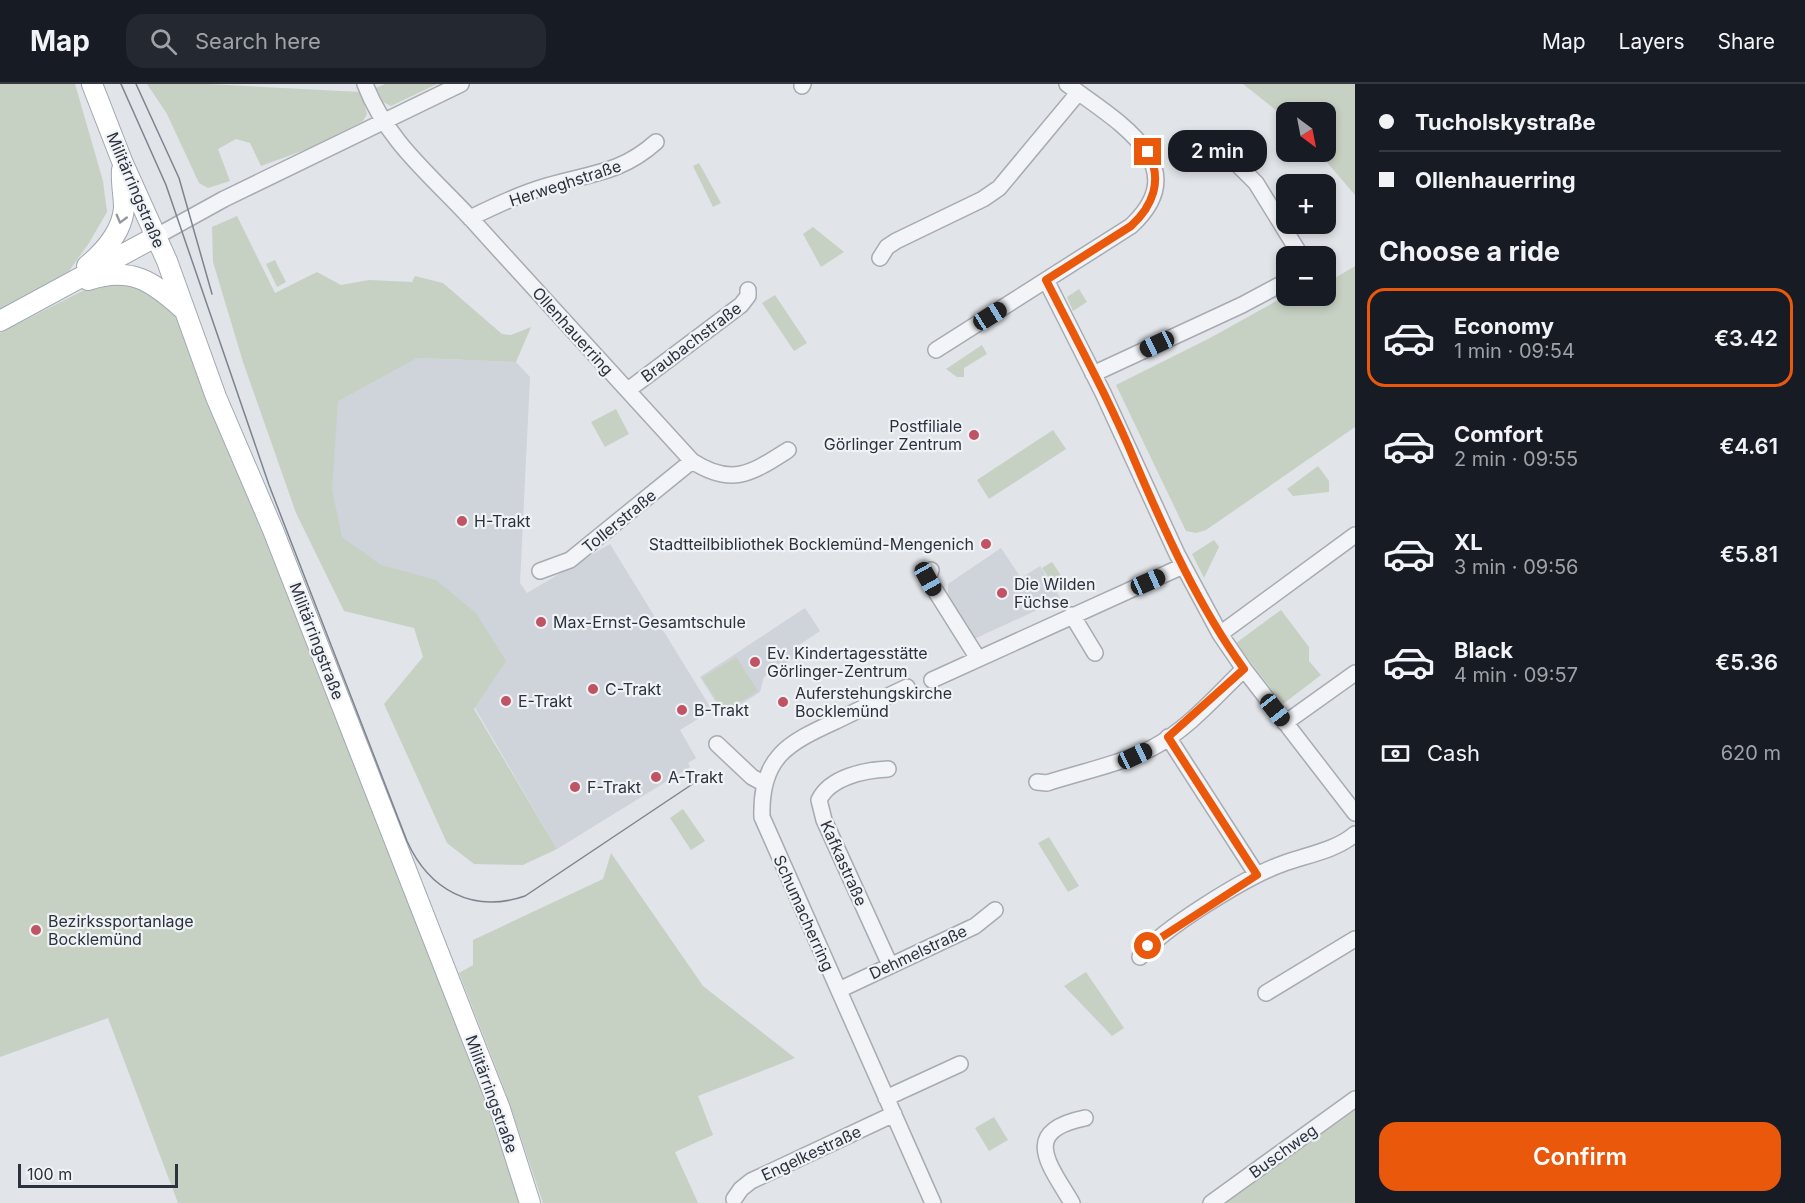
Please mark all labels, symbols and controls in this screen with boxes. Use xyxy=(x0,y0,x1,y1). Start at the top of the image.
search box xyxy=(126,14,546,68)
text: Map xyxy=(30,24,90,58)
icon: search xyxy=(147,25,180,58)
text: Search here xyxy=(195,28,321,54)
text: Map xyxy=(1542,29,1586,54)
text: Layers xyxy=(1619,29,1685,54)
text: Share xyxy=(1718,29,1775,54)
north arrow xyxy=(1276,102,1336,162)
map controls xyxy=(1276,102,1336,306)
text: Tucholskystraße xyxy=(1415,109,1596,135)
street label: Militärringstraße xyxy=(103,129,169,251)
callout: 2 min xyxy=(1169,131,1268,173)
route end xyxy=(1134,138,1161,165)
text: 2 min xyxy=(1191,139,1244,163)
street label: Herweghstraße xyxy=(506,155,624,211)
text: Ollenhauerring xyxy=(1415,167,1576,193)
button: + xyxy=(1276,174,1336,234)
one-way arrow xyxy=(116,213,128,224)
text: Choose a ride xyxy=(1379,235,1560,268)
button: − xyxy=(1276,246,1336,306)
street label: Ollenhauerring xyxy=(528,283,618,379)
street label: Braubachstraße xyxy=(637,298,745,386)
car xyxy=(970,299,1010,333)
icon: car xyxy=(1382,311,1436,365)
text: Economy xyxy=(1454,313,1554,339)
text: €3.42 xyxy=(1714,325,1778,351)
car xyxy=(1137,328,1177,360)
text: 1 min · 09:54 xyxy=(1454,339,1575,363)
place label: Postfiliale Görlinger Zentrum xyxy=(824,416,962,454)
icon: car xyxy=(1382,419,1436,473)
text: Comfort xyxy=(1454,421,1543,447)
marker: Postfiliale Görlinger Zentrum xyxy=(967,428,981,442)
text: €4.61 xyxy=(1719,433,1778,459)
text: 2 min · 09:55 xyxy=(1454,447,1578,471)
street label: Tollerstraße xyxy=(578,485,660,557)
place label: H-Trakt xyxy=(474,511,531,531)
marker: H-Trakt xyxy=(455,514,469,528)
icon: car xyxy=(1382,527,1436,581)
text: XL xyxy=(1454,529,1483,555)
place label: Stadtteilbibliothek Bocklemünd-Mengenich xyxy=(649,534,974,554)
marker: Stadtteilbibliothek Bocklemünd-Mengenich xyxy=(979,537,993,551)
text: €5.81 xyxy=(1720,541,1778,567)
text: 3 min · 09:56 xyxy=(1454,555,1579,579)
car xyxy=(911,559,945,599)
car xyxy=(1128,566,1168,598)
place label: Die Wilden Füchse xyxy=(1014,574,1095,612)
street label: Militärringstraße xyxy=(285,580,349,702)
marker: Die Wilden Füchse xyxy=(995,586,1009,600)
place label: Max-Ernst-Gesamtschule xyxy=(553,612,746,632)
marker: Max-Ernst-Gesamtschule xyxy=(534,615,548,629)
icon: car xyxy=(1382,635,1436,689)
text: Black xyxy=(1454,637,1513,663)
place label: Ev. Kindertagesstätte Görlinger-Zentrum xyxy=(767,643,928,681)
text: €5.36 xyxy=(1715,649,1778,675)
marker: Ev. Kindertagesstätte Görlinger-Zentrum xyxy=(748,655,762,669)
text: 4 min · 09:57 xyxy=(1454,663,1578,687)
place label: C-Trakt xyxy=(605,679,661,699)
marker: C-Trakt xyxy=(586,682,600,696)
place label: Auferstehungskirche Bocklemünd xyxy=(795,683,952,721)
car xyxy=(1257,690,1293,730)
place label: E-Trakt xyxy=(518,691,572,711)
marker: E-Trakt xyxy=(499,694,513,708)
marker: Auferstehungskirche Bocklemünd xyxy=(776,695,790,709)
place label: B-Trakt xyxy=(694,700,749,720)
marker: B-Trakt xyxy=(675,703,689,717)
icon: cash xyxy=(1379,737,1412,770)
car xyxy=(1115,740,1155,772)
text: Cash xyxy=(1427,740,1480,766)
text: 620 m xyxy=(1721,741,1781,765)
place label: A-Trakt xyxy=(668,767,723,787)
marker: A-Trakt xyxy=(649,770,663,784)
place label: F-Trakt xyxy=(587,777,641,797)
marker: F-Trakt xyxy=(568,780,582,794)
street label: Kafkastraße xyxy=(816,817,872,909)
street label: Schumacherring xyxy=(769,852,839,974)
place label: Bezirkssportanlage Bocklemünd xyxy=(48,911,194,949)
street label: Dehmelstraße xyxy=(866,921,970,983)
marker: Bezirkssportanlage Bocklemünd xyxy=(29,923,43,937)
route start xyxy=(1134,932,1161,959)
street label: Militärringstraße xyxy=(461,1032,523,1156)
street label: Buschweg xyxy=(1245,1120,1321,1182)
street label: Engelkestraße xyxy=(758,1121,864,1185)
button: Confirm xyxy=(1379,1122,1781,1191)
scale bar xyxy=(18,1161,178,1188)
text: 100 m xyxy=(27,1164,72,1184)

